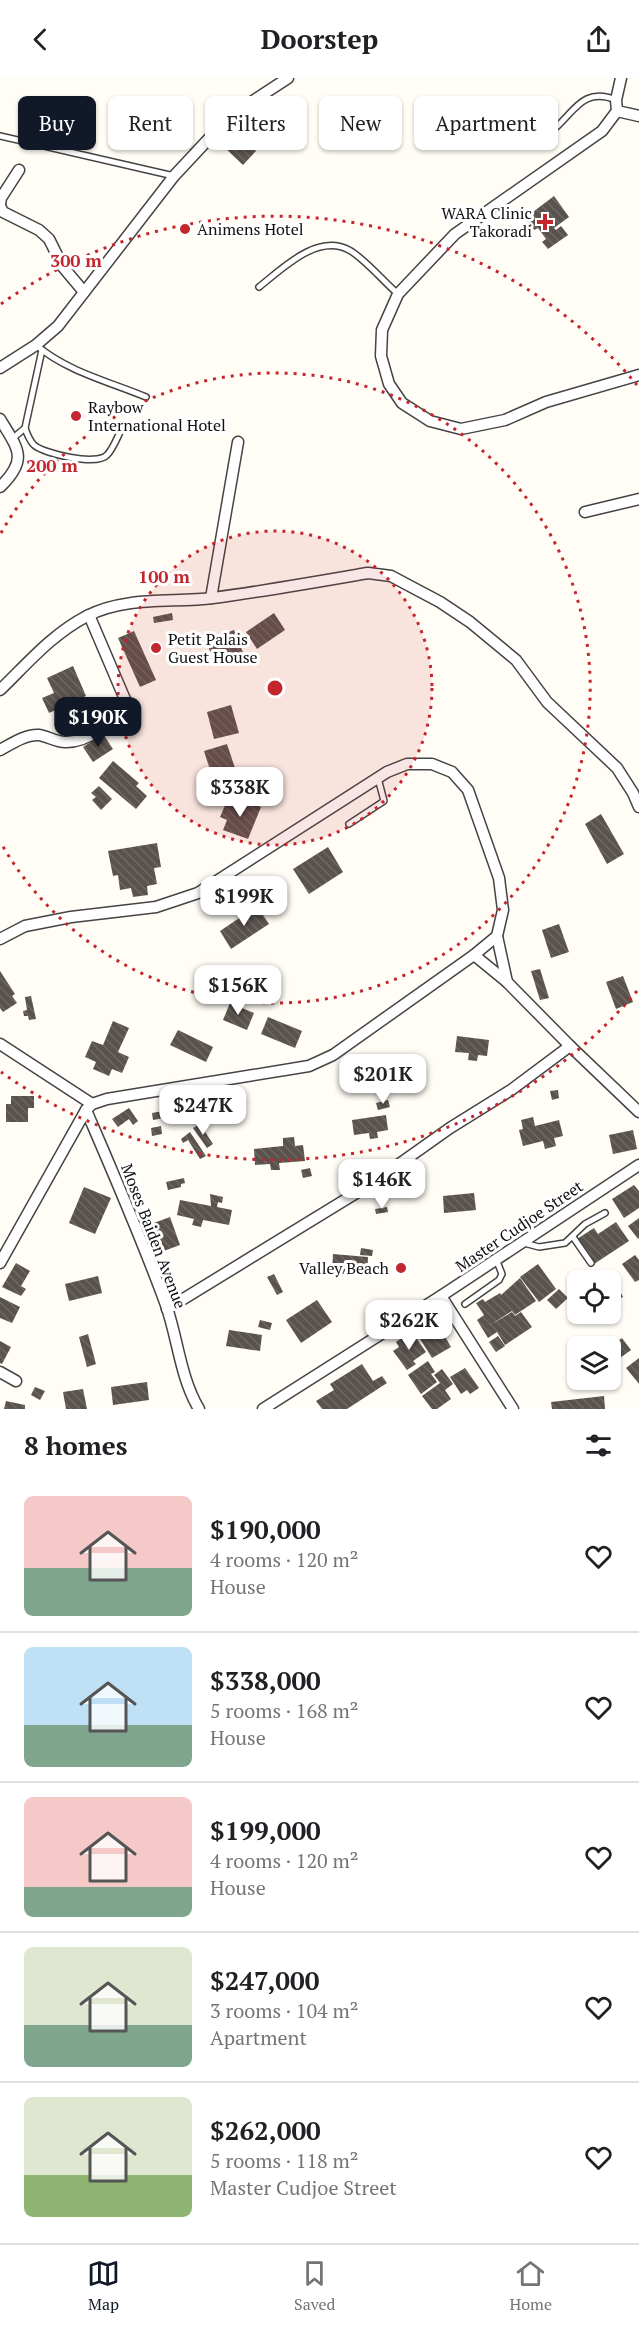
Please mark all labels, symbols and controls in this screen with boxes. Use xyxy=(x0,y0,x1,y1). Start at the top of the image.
text: Doorstep xyxy=(261,21,378,57)
icon: back xyxy=(24,23,57,56)
icon: share xyxy=(582,23,615,56)
chip: Buy xyxy=(18,96,96,150)
chip: Rent xyxy=(108,96,193,150)
chip: Filters xyxy=(205,96,307,150)
chip: New xyxy=(319,96,402,150)
chip: Apartment xyxy=(414,96,558,150)
place label: WARA Clinic Takoradi xyxy=(441,202,532,242)
marker: WARA Clinic Takoradi xyxy=(536,213,554,231)
place label: Animens Hotel xyxy=(197,218,304,240)
marker: Animens Hotel xyxy=(178,222,192,236)
text: 300 m xyxy=(50,248,102,272)
place label: Raybow International Hotel xyxy=(88,396,226,436)
marker: Raybow International Hotel xyxy=(69,409,83,423)
text: 200 m xyxy=(26,453,78,477)
text: 100 m xyxy=(138,564,190,588)
place label: Petit Palais Guest House xyxy=(168,628,258,668)
marker: Petit Palais Guest House xyxy=(149,641,163,655)
centre of rings xyxy=(265,678,285,698)
pin: $190K xyxy=(56,697,140,748)
text: $190K xyxy=(68,703,128,730)
pin: $338K xyxy=(198,767,282,818)
text: $338K xyxy=(210,773,270,800)
pin: $199K xyxy=(202,876,286,927)
text: $199K xyxy=(214,882,274,909)
pin: $156K xyxy=(196,965,280,1016)
text: $156K xyxy=(208,971,268,998)
pin: $201K xyxy=(341,1054,425,1105)
text: $201K xyxy=(353,1060,413,1087)
pin: $247K xyxy=(161,1085,245,1136)
text: $247K xyxy=(173,1091,233,1118)
pin: $146K xyxy=(340,1159,424,1210)
street label: Moses Baiden Avenue xyxy=(116,1160,192,1312)
text: $146K xyxy=(352,1165,412,1192)
street label: Master Cudjoe Street xyxy=(451,1175,587,1277)
place label: Valley Beach xyxy=(299,1257,390,1279)
marker: Valley Beach xyxy=(394,1261,408,1275)
map controls xyxy=(567,1270,621,1390)
button: locate xyxy=(567,1270,621,1324)
pin: $262K xyxy=(367,1300,451,1351)
text: $262K xyxy=(379,1306,439,1333)
button: layers xyxy=(567,1336,621,1390)
text: 8 homes xyxy=(24,1428,128,1462)
icon: filters xyxy=(582,1429,615,1462)
text: $190,000 xyxy=(210,1512,321,1546)
icon: home xyxy=(72,1520,144,1592)
icon: heart xyxy=(582,1540,615,1573)
text: 4 rooms · 120 m² xyxy=(210,1546,358,1573)
text: House xyxy=(210,1573,266,1600)
text: $338,000 xyxy=(210,1663,321,1697)
icon: home xyxy=(72,1671,144,1743)
icon: heart xyxy=(582,1691,615,1724)
text: 5 rooms · 168 m² xyxy=(210,1697,358,1724)
text: House xyxy=(210,1724,266,1751)
text: $199,000 xyxy=(210,1813,321,1847)
icon: home xyxy=(72,1821,144,1893)
icon: heart xyxy=(582,1841,615,1874)
text: 4 rooms · 120 m² xyxy=(210,1847,358,1874)
text: House xyxy=(210,1874,266,1901)
text: $247,000 xyxy=(210,1963,319,1997)
icon: home xyxy=(72,1971,144,2043)
icon: heart xyxy=(582,1991,615,2024)
text: 3 rooms · 104 m² xyxy=(210,1997,358,2024)
text: Apartment xyxy=(210,2024,307,2051)
text: $262,000 xyxy=(210,2113,321,2147)
icon: home xyxy=(72,2121,144,2193)
icon: heart xyxy=(582,2141,615,2174)
text: 5 rooms · 118 m² xyxy=(210,2147,358,2174)
text: Master Cudjoe Street xyxy=(210,2174,397,2201)
tab: Map xyxy=(87,2257,120,2315)
tab: Saved xyxy=(294,2257,336,2315)
tab: Home xyxy=(510,2257,552,2315)

